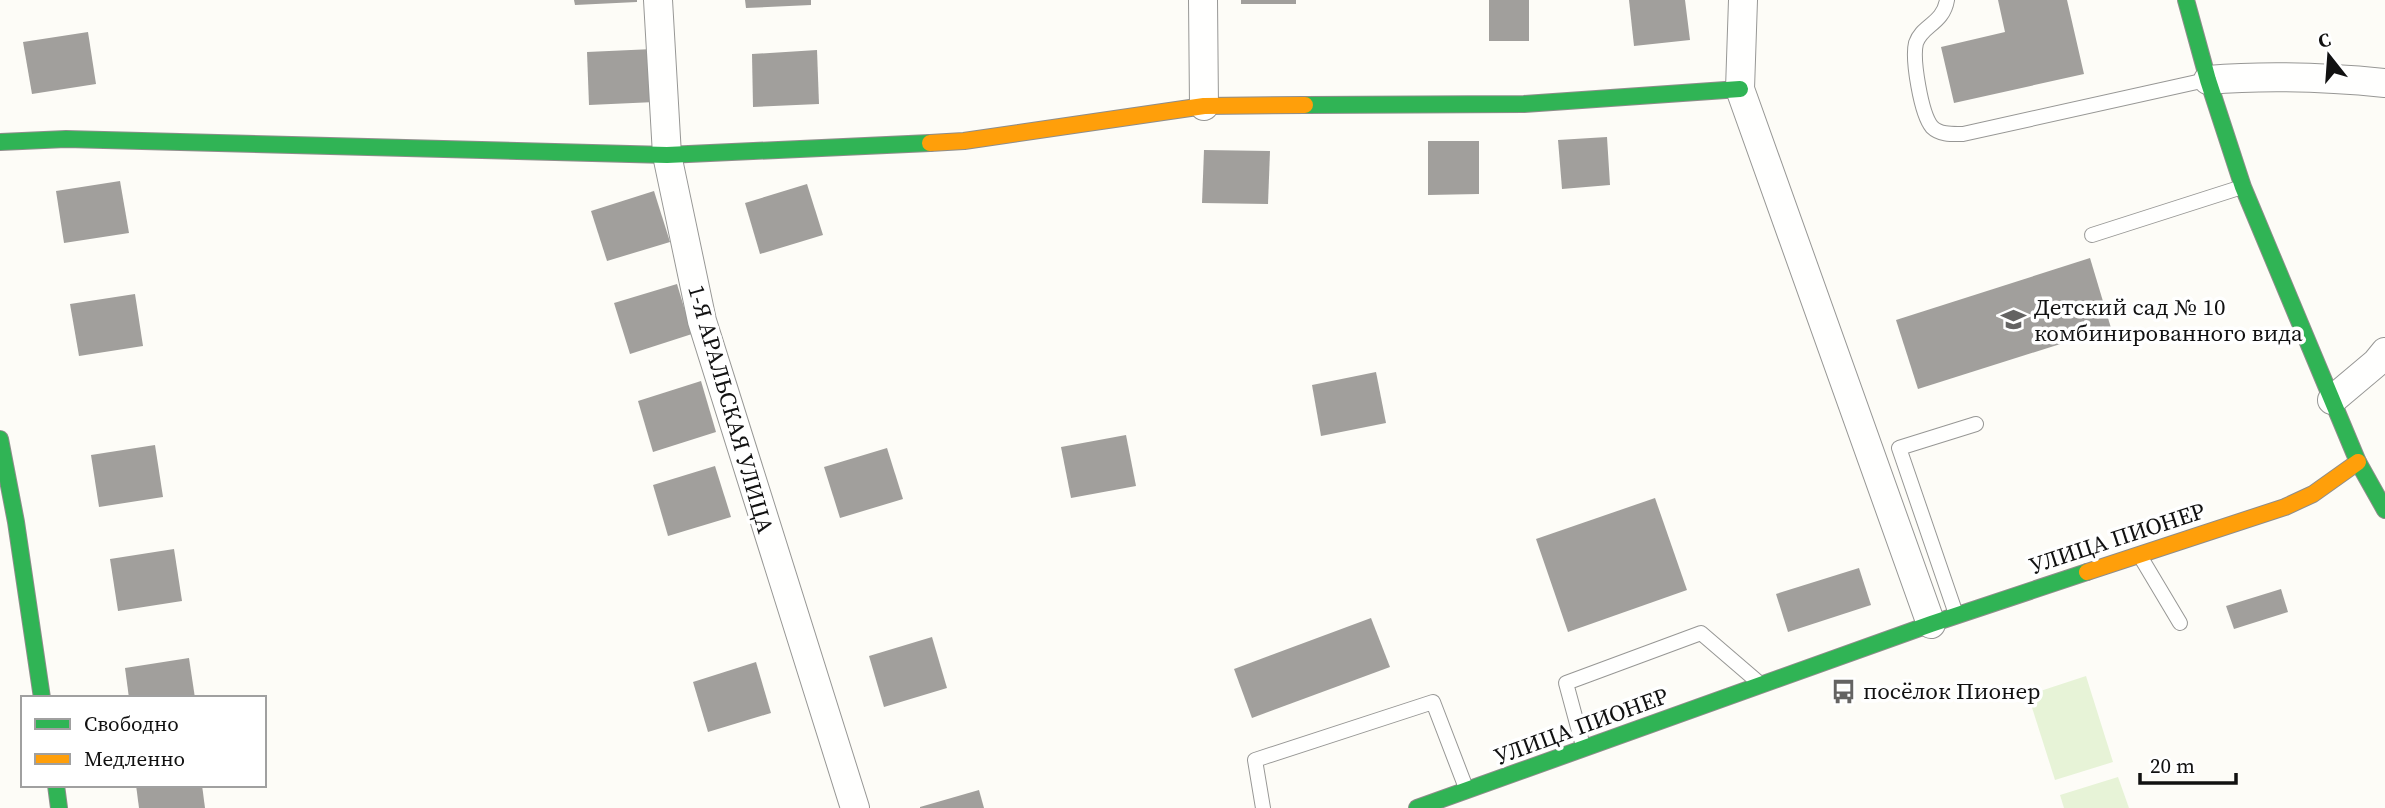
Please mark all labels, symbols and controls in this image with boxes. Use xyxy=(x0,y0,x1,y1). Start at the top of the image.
north arrow xyxy=(2294,21,2364,91)
text: С xyxy=(2315,26,2334,54)
street label: 1-Я АРАЛЬСКАЯ УЛИЦА xyxy=(680,281,782,538)
place label: Детский сад № 10 комбинированного вида xyxy=(2034,291,2303,349)
school or university icon: Детский сад № 10 комбинированного вида xyxy=(2000,306,2028,334)
street label: УЛИЦА ПИОНЕР xyxy=(2025,494,2209,581)
place label: посёлок Пионер xyxy=(1863,675,2040,707)
bus stop icon: посёлок Пионер xyxy=(1829,677,1857,705)
street label: УЛИЦА ПИОНЕР xyxy=(1490,680,1673,772)
legend xyxy=(21,696,266,787)
text: Свободно xyxy=(84,709,179,738)
scale bar xyxy=(2140,742,2236,786)
text: Медленно xyxy=(84,744,185,773)
text: 20 m xyxy=(2150,751,2195,780)

